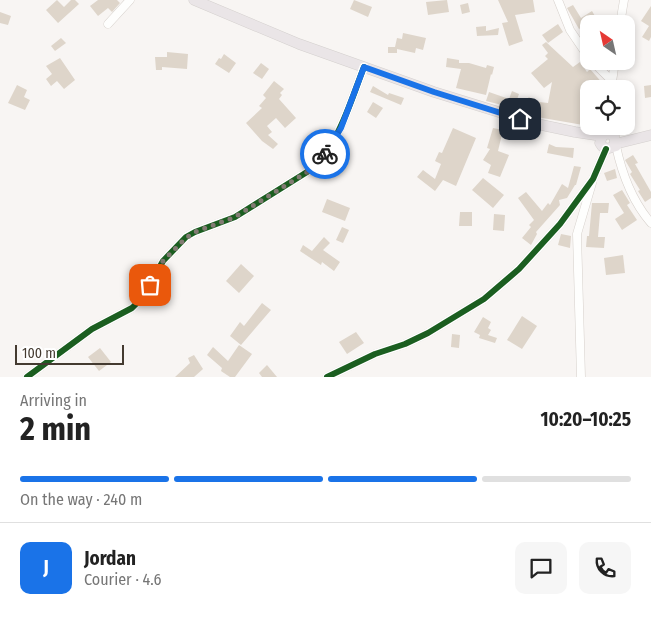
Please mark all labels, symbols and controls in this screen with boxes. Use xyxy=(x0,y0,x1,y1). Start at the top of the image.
north arrow xyxy=(580,15,635,70)
map controls xyxy=(580,15,635,135)
button: locate xyxy=(580,80,635,135)
pin xyxy=(499,98,541,140)
icon: home xyxy=(506,105,534,133)
courier xyxy=(300,129,350,179)
icon: bike xyxy=(311,140,339,168)
pin xyxy=(129,264,171,306)
icon: bag xyxy=(136,271,164,299)
scale bar xyxy=(15,342,124,365)
text: 100 m xyxy=(22,345,56,362)
text: Arriving in xyxy=(20,391,87,410)
text: 10:20–10:25 xyxy=(540,408,631,431)
text: 2 min xyxy=(20,410,91,448)
text: On the way · 240 m xyxy=(20,490,142,509)
button: chat xyxy=(515,542,567,594)
button: phone xyxy=(579,542,631,594)
text: Jordan xyxy=(84,547,136,570)
text: J xyxy=(43,556,49,579)
text: Courier · 4.6 xyxy=(84,570,162,589)

